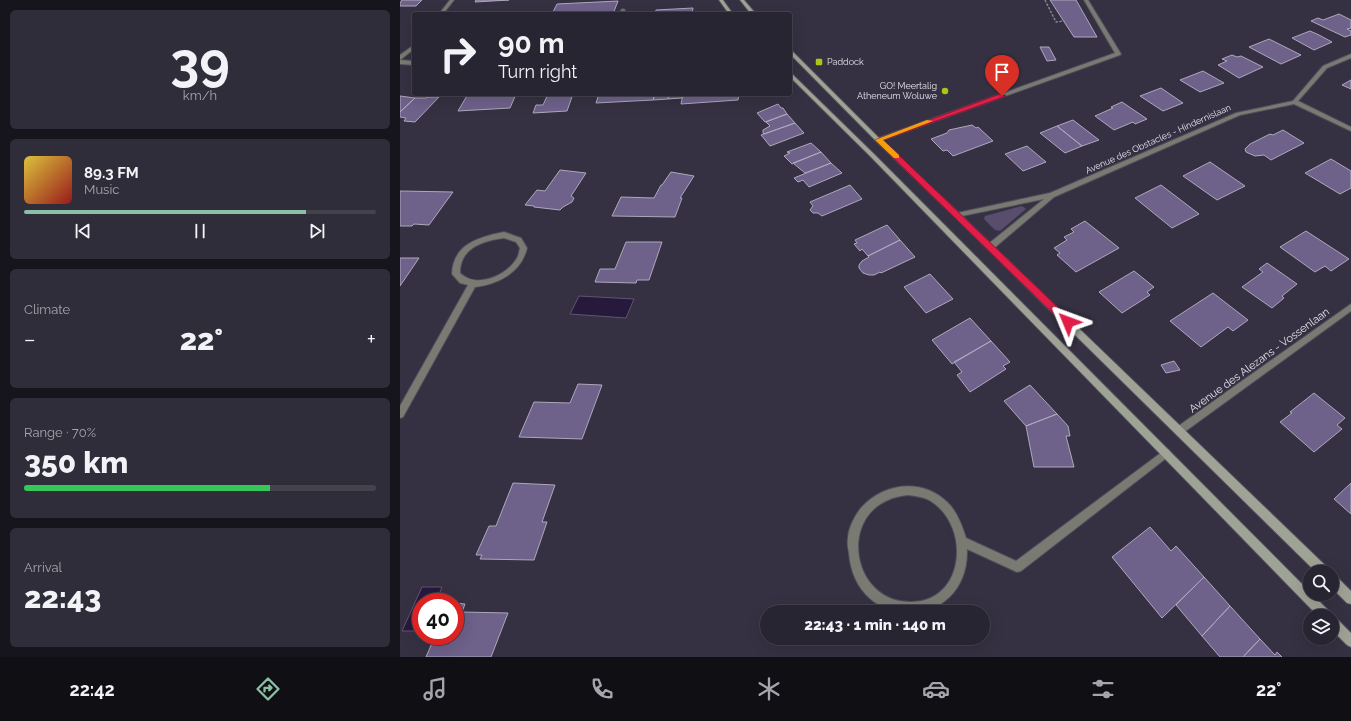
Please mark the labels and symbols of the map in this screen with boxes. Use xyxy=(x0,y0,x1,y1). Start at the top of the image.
pin xyxy=(985,55,1019,96)
marker: Paddock xyxy=(814,57,824,67)
place label: Paddock xyxy=(827,57,864,67)
place label: GO! Meertalig Atheneum Woluwe xyxy=(857,81,938,101)
marker: GO! Meertalig Atheneum Woluwe xyxy=(940,86,950,96)
street label: Avenue des Obstacles - Hindernislaan xyxy=(1084,102,1232,176)
position arrow xyxy=(1047,301,1089,343)
street label: Avenue des Alezans - Vossenlaan xyxy=(1187,305,1332,416)
speed limit sign: 40 xyxy=(412,593,464,645)

